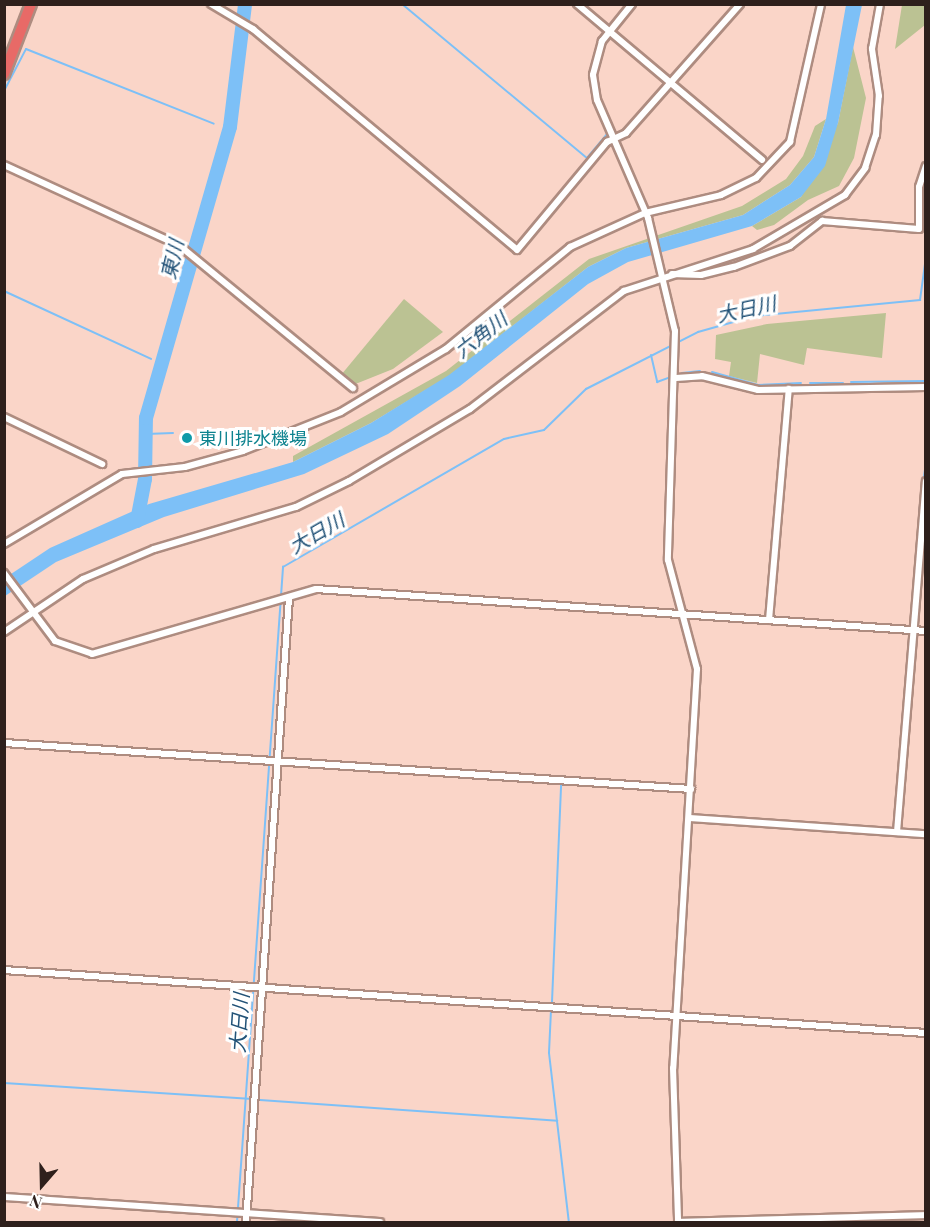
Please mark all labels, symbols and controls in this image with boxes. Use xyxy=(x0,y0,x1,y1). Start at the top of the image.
water label: 東川 xyxy=(155,237,187,281)
water label: 大日川 xyxy=(714,290,778,326)
water label: 六角川 xyxy=(449,306,511,362)
place label: 東川排水機場 xyxy=(199,427,307,449)
marker: 東川排水機場 xyxy=(180,431,194,445)
water label: 大日川 xyxy=(284,507,348,557)
water label: 大日川 xyxy=(224,992,252,1054)
north arrow xyxy=(12,1155,72,1215)
text: N xyxy=(27,1191,45,1214)

